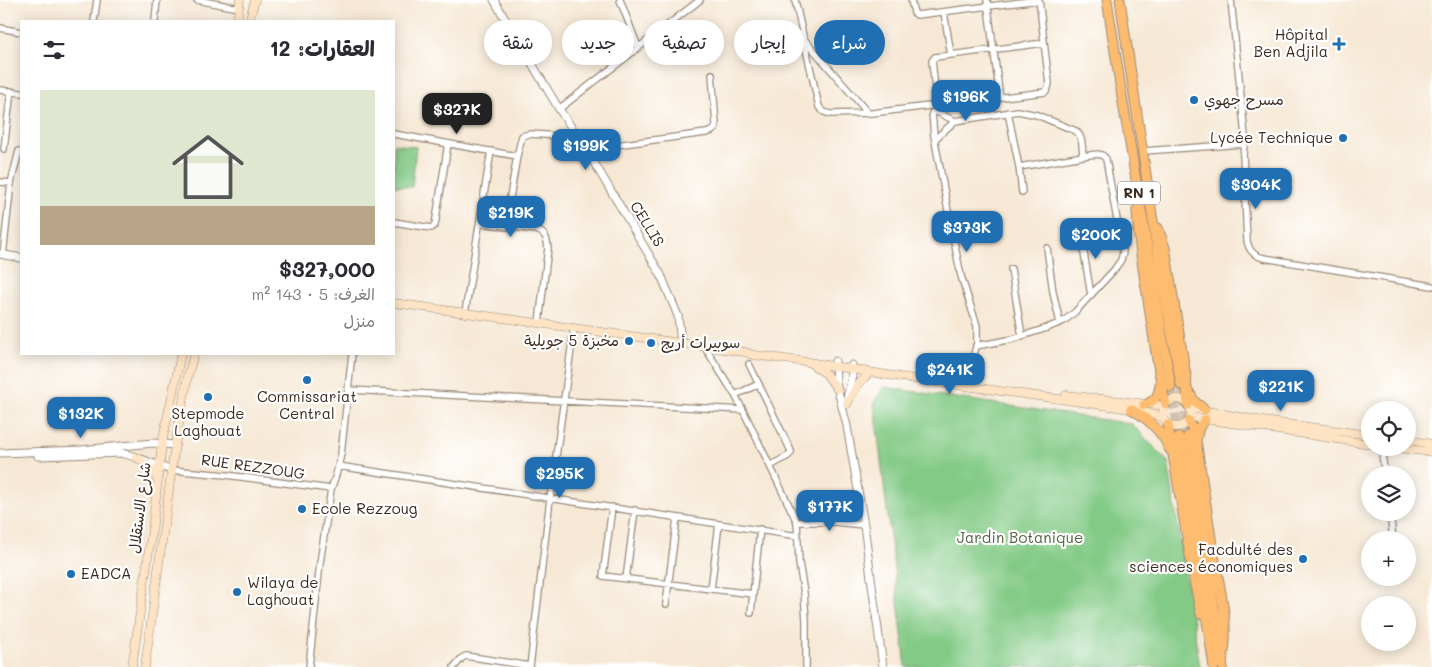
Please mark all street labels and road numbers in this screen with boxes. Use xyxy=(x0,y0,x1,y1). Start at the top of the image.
road number: RN 1 xyxy=(1118,182,1160,204)
street label: CELLIS xyxy=(626,197,670,250)
street label: RUE REZZOUG xyxy=(200,449,306,483)
street label: شارع الاستقلال xyxy=(123,461,156,555)

